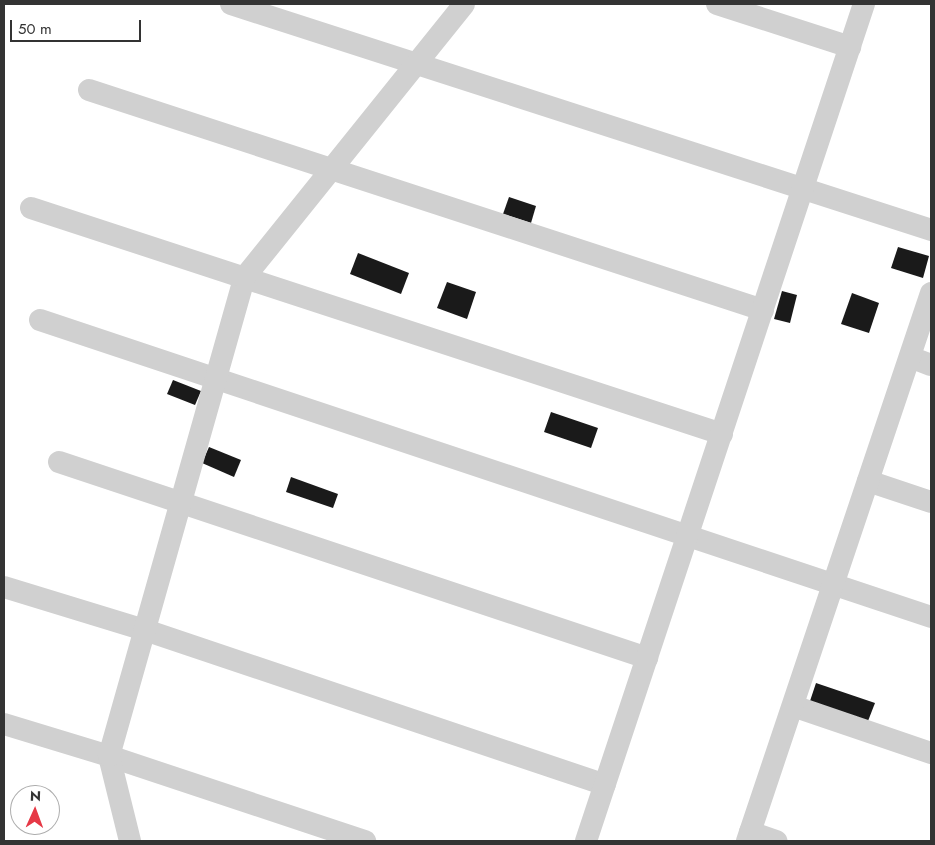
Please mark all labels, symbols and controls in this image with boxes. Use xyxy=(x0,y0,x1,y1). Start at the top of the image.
scale bar xyxy=(12,10,144,42)
text: 50 m xyxy=(18,18,52,40)
north arrow xyxy=(10,785,60,835)
text: N xyxy=(30,786,41,806)

